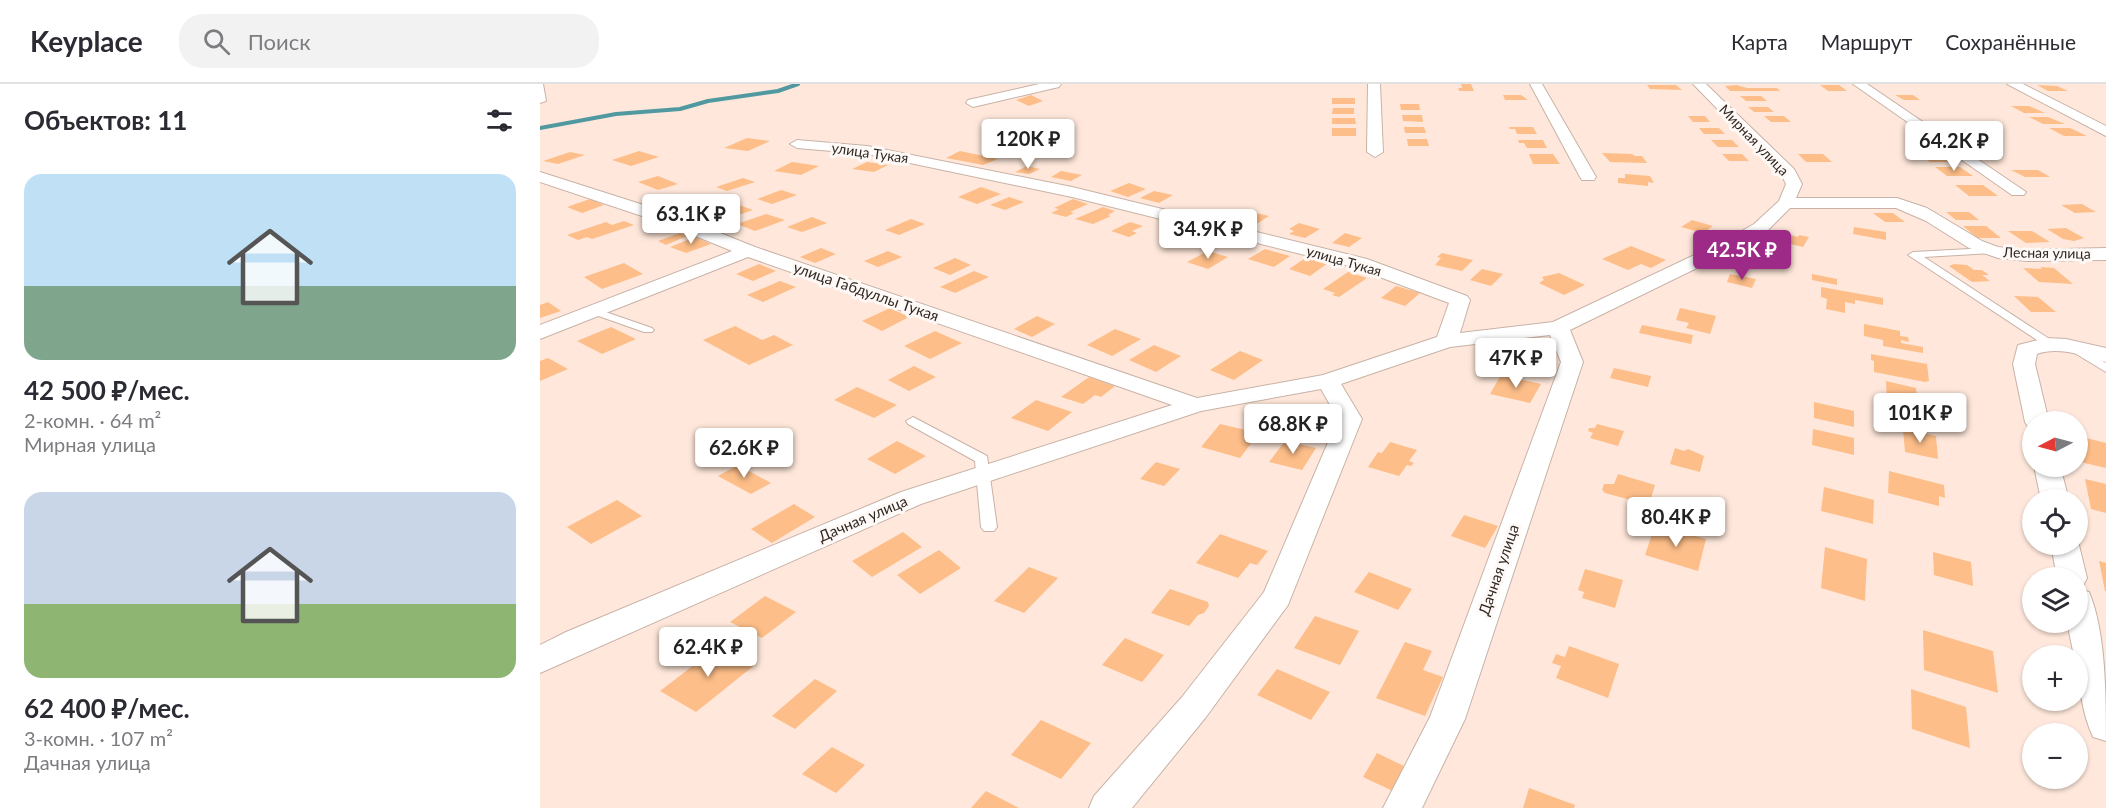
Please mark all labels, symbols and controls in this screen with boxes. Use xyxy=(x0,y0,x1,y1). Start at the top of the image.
search box xyxy=(179,14,599,68)
text: Keyplace xyxy=(30,24,143,58)
icon: search xyxy=(200,25,233,58)
text: Поиск xyxy=(248,28,311,55)
text: Карта xyxy=(1731,29,1788,54)
text: Маршрут xyxy=(1821,29,1912,54)
text: Сохранённые xyxy=(1945,29,2076,54)
street label: Мирная улица xyxy=(1716,101,1793,179)
text: Объектов: 11 xyxy=(24,104,187,136)
icon: filters xyxy=(483,104,516,137)
pin: 120K ₽ xyxy=(979,119,1077,170)
pin: 64.2K ₽ xyxy=(1899,121,2009,172)
text: 120K ₽ xyxy=(995,126,1061,150)
text: 64.2K ₽ xyxy=(1919,128,1989,152)
street label: улица Тукая xyxy=(831,139,909,166)
pin: 63.1K ₽ xyxy=(636,194,746,245)
text: 63.1K ₽ xyxy=(656,201,726,225)
pin: 34.9K ₽ xyxy=(1153,209,1263,260)
icon: home xyxy=(216,213,324,321)
text: 34.9K ₽ xyxy=(1173,216,1243,240)
pin: 42.5K ₽ xyxy=(1687,230,1797,281)
text: 42.5K ₽ xyxy=(1707,237,1777,261)
street label: улица Тукая xyxy=(1305,242,1384,279)
street label: Лесная улица xyxy=(2002,243,2091,262)
street label: улица Габдуллы Тукая xyxy=(791,258,941,324)
pin: 47K ₽ xyxy=(1474,338,1558,389)
text: 47K ₽ xyxy=(1489,345,1543,369)
text: 42 500 ₽/мес. xyxy=(24,374,190,406)
pin: 101K ₽ xyxy=(1871,393,1969,444)
text: 101K ₽ xyxy=(1887,400,1953,424)
pin: 68.8K ₽ xyxy=(1238,404,1348,455)
text: 2-комн. · 64 m² xyxy=(24,408,161,432)
text: 68.8K ₽ xyxy=(1258,411,1328,435)
north arrow xyxy=(2022,411,2088,477)
map controls xyxy=(2022,411,2088,789)
pin: 62.6K ₽ xyxy=(689,428,799,479)
text: Мирная улица xyxy=(24,432,156,456)
text: 62.6K ₽ xyxy=(709,435,779,459)
button: locate xyxy=(2022,489,2088,555)
street label: Дачная улица xyxy=(815,491,910,545)
pin: 80.4K ₽ xyxy=(1621,497,1731,548)
text: 80.4K ₽ xyxy=(1641,504,1711,528)
street label: Дачная улица xyxy=(1474,522,1522,618)
icon: home xyxy=(216,531,324,639)
button: layers xyxy=(2022,567,2088,633)
pin: 62.4K ₽ xyxy=(653,627,763,678)
text: 62.4K ₽ xyxy=(673,634,743,658)
button: + xyxy=(2022,645,2088,711)
text: 62 400 ₽/мес. xyxy=(24,692,190,724)
button: − xyxy=(2022,723,2088,789)
text: 3-комн. · 107 m² xyxy=(24,726,173,750)
text: Дачная улица xyxy=(24,750,151,774)

